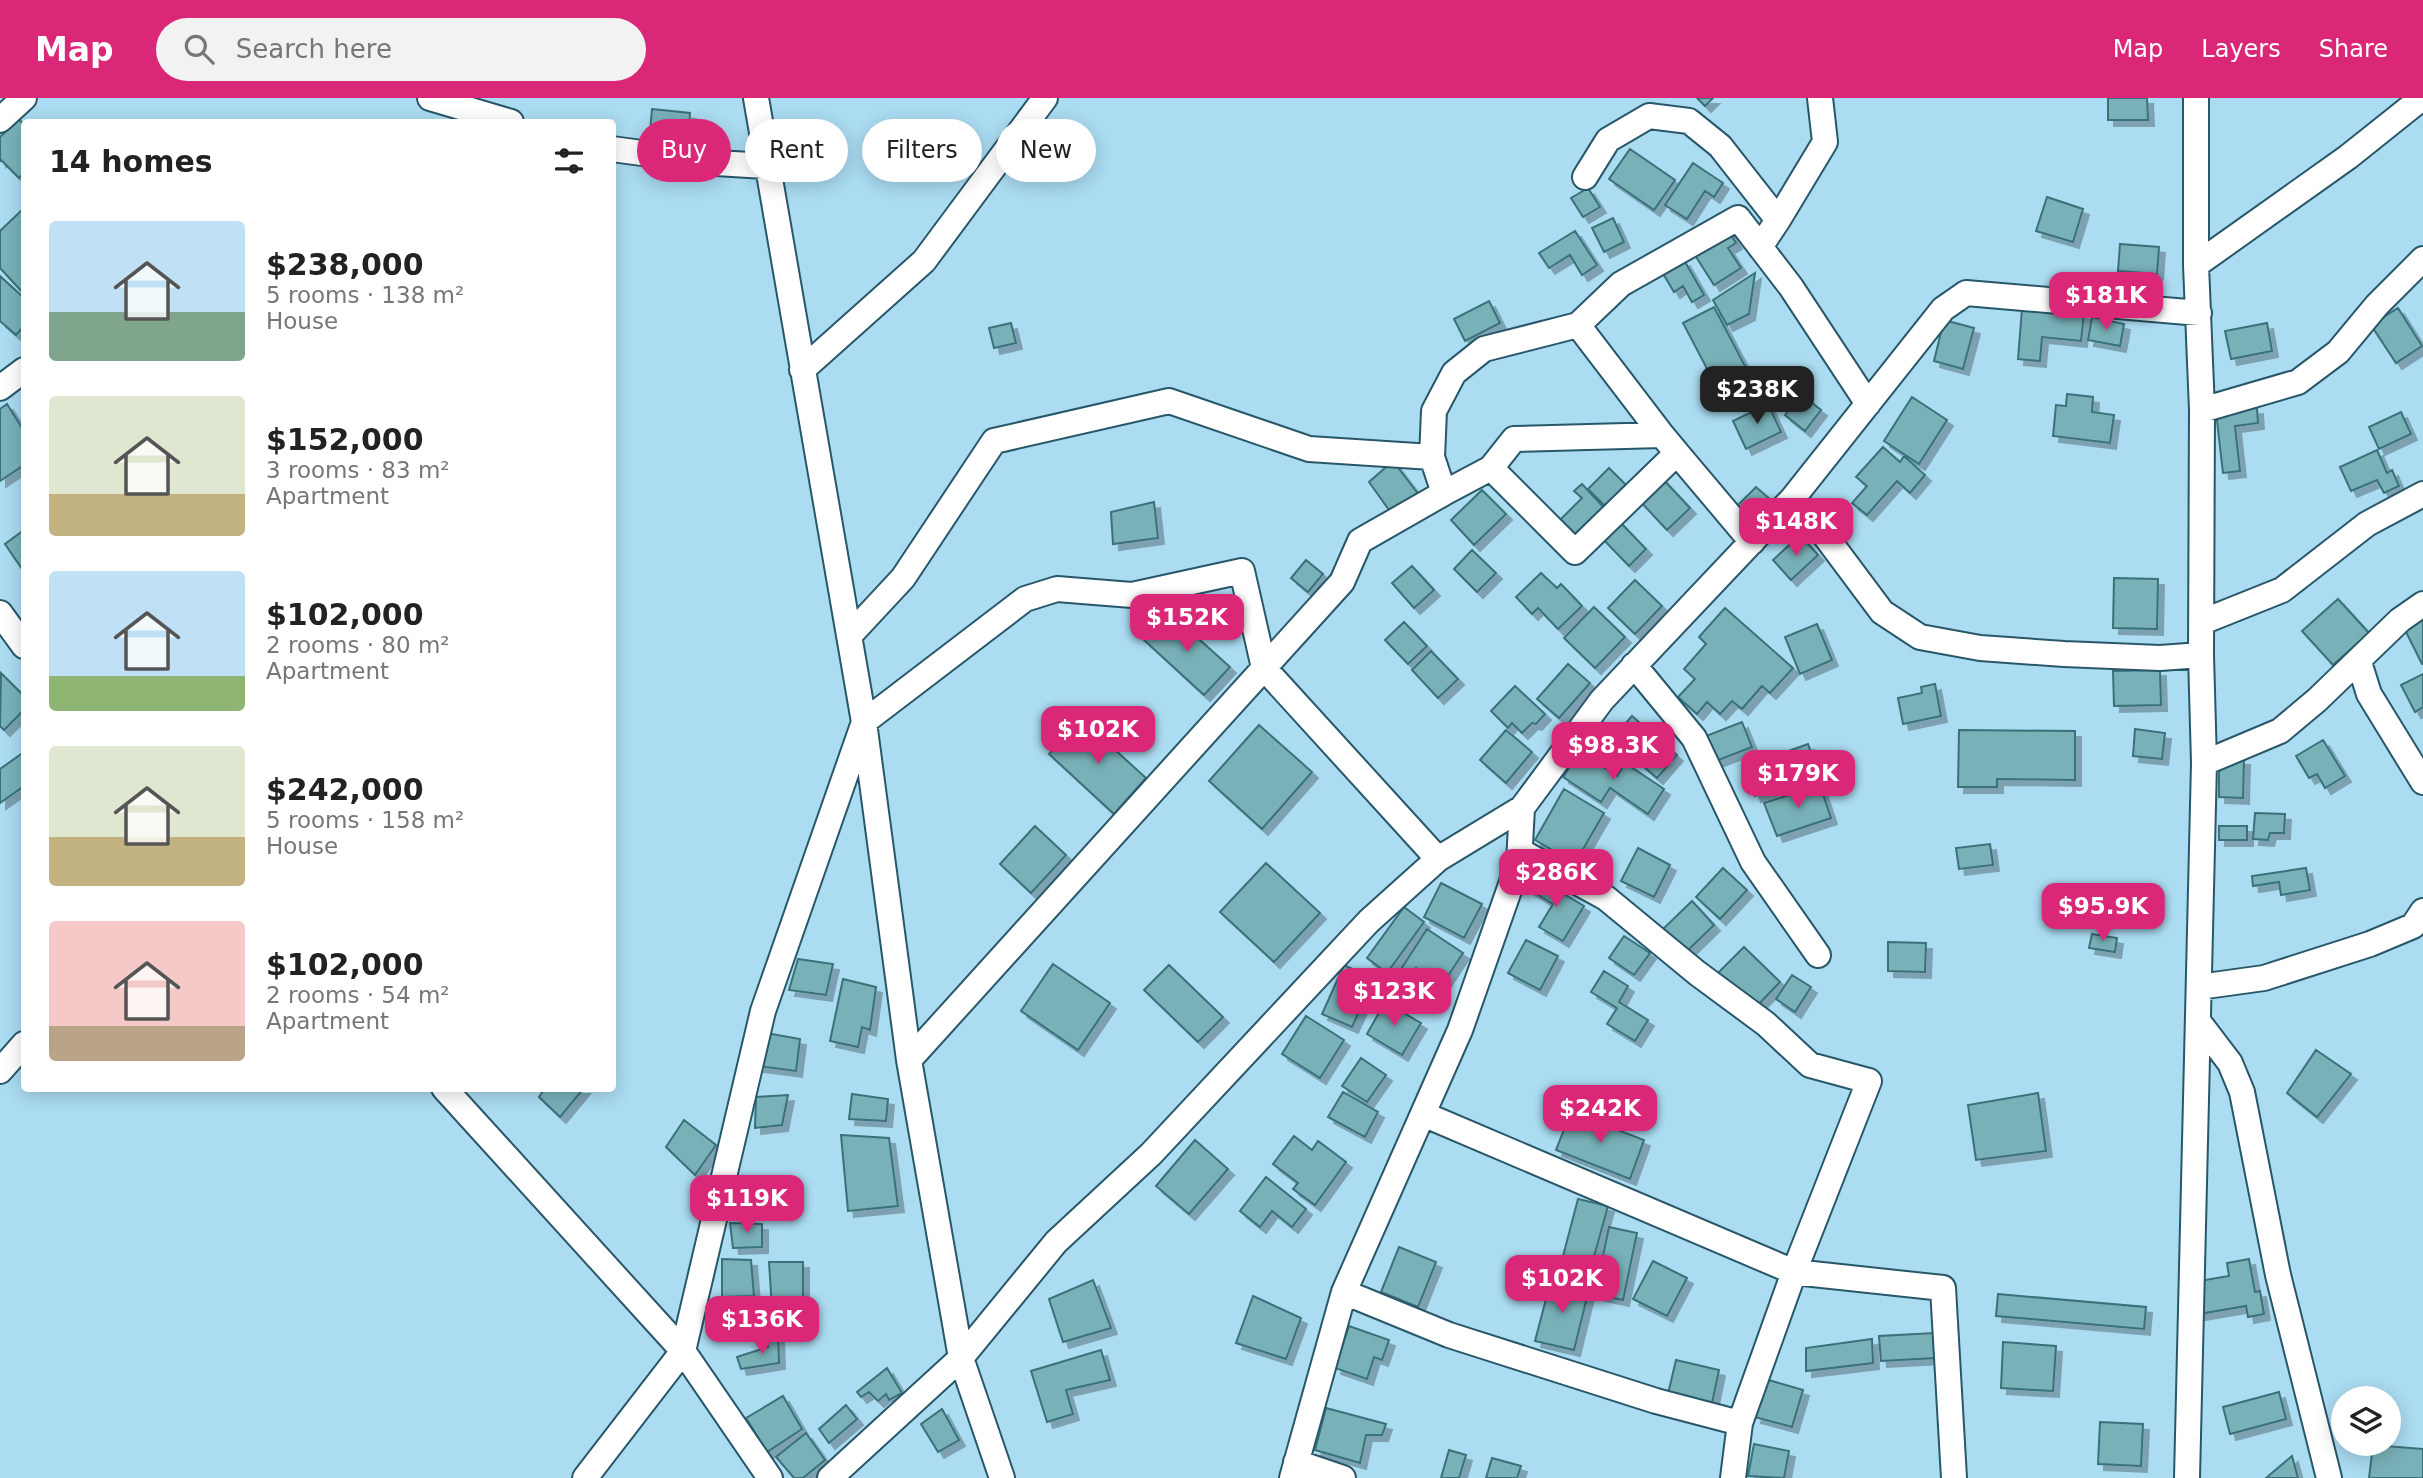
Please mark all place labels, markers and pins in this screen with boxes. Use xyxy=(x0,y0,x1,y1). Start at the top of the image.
pin: $181K xyxy=(2057,272,2155,332)
pin: $238K xyxy=(1708,366,1806,426)
pin: $148K xyxy=(1747,498,1845,558)
pin: $152K xyxy=(1138,594,1236,654)
pin: $102K xyxy=(1049,706,1147,766)
pin: $98.3K xyxy=(1556,722,1670,782)
pin: $179K xyxy=(1749,750,1847,810)
pin: $286K xyxy=(1507,850,1605,909)
pin: $95.9K xyxy=(2046,884,2160,943)
pin: $123K xyxy=(1345,968,1443,1028)
pin: $242K xyxy=(1551,1086,1649,1145)
pin: $119K xyxy=(698,1176,796,1235)
pin: $102K xyxy=(1513,1256,1611,1315)
pin: $136K xyxy=(713,1296,811,1356)

